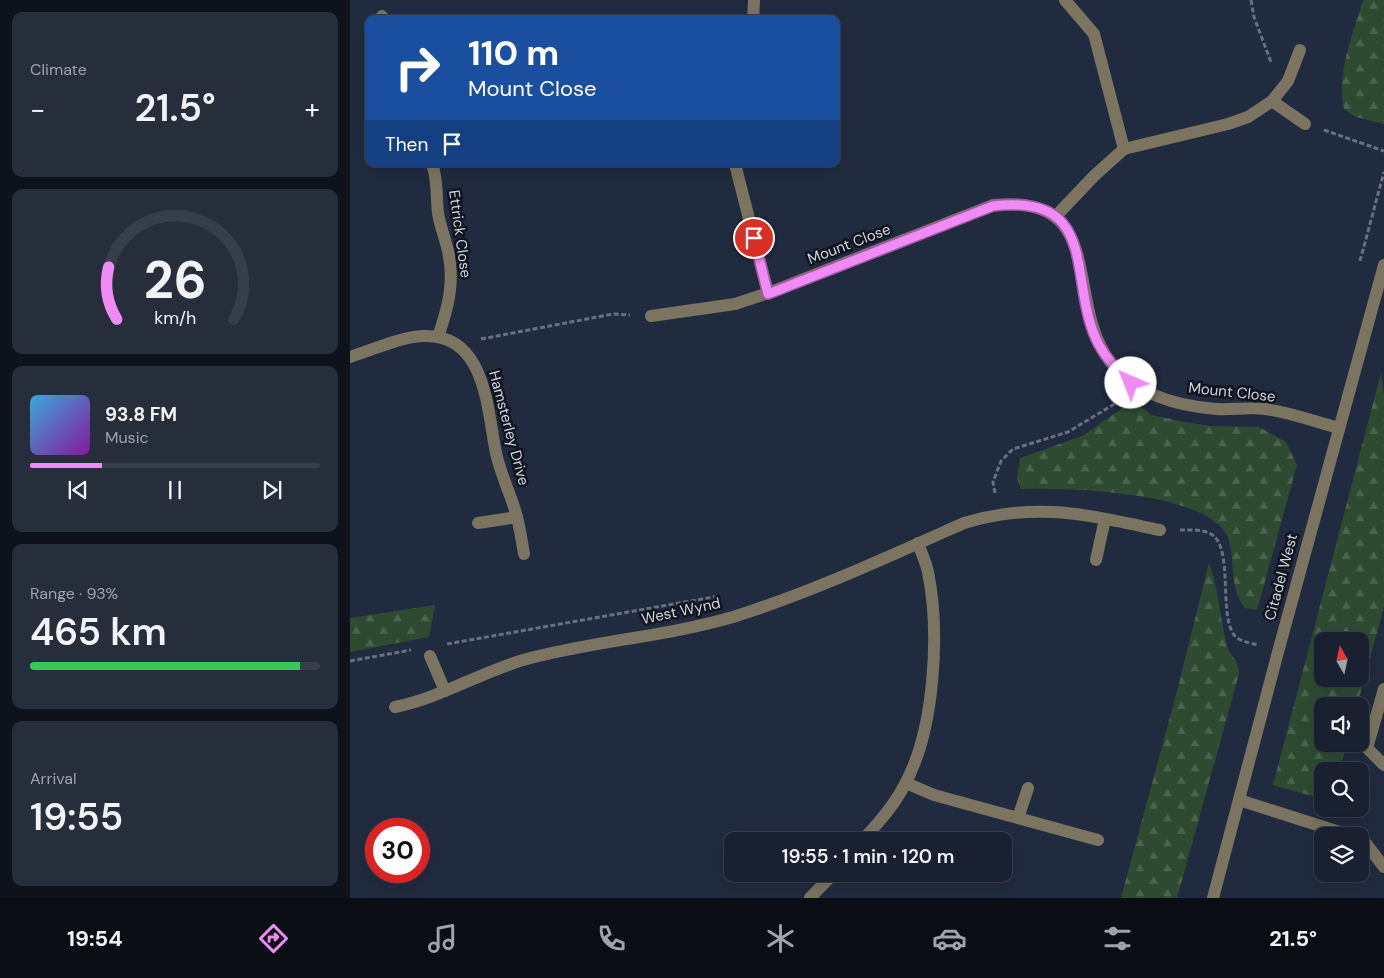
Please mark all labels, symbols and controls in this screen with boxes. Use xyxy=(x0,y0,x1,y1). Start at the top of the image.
text: 110 m xyxy=(468,30,559,76)
icon: right xyxy=(385,35,450,100)
text: Climate xyxy=(30,59,87,80)
text: Mount Close xyxy=(468,74,597,103)
text: 21.5° xyxy=(134,83,216,133)
text: − xyxy=(30,91,45,128)
text: + xyxy=(305,91,320,128)
icon: arrive xyxy=(438,130,466,158)
text: Then xyxy=(385,132,428,157)
street label: Ettrick Close xyxy=(444,189,476,279)
pin xyxy=(733,217,775,259)
street label: Mount Close xyxy=(805,219,893,269)
icon: arrive xyxy=(740,224,768,252)
text: 26 xyxy=(144,246,206,314)
text: km/h xyxy=(154,306,196,330)
position arrow xyxy=(1104,356,1156,408)
street label: Hamsterley Drive xyxy=(484,368,534,488)
street label: Mount Close xyxy=(1187,377,1277,407)
text: 93.8 FM xyxy=(105,402,177,427)
text: Music xyxy=(105,427,149,448)
icon: previous xyxy=(64,476,92,504)
icon: pause xyxy=(161,476,189,504)
icon: next xyxy=(258,476,286,504)
street label: Citadel West xyxy=(1260,531,1302,623)
text: Range · 93% xyxy=(30,583,118,604)
street label: West Wynd xyxy=(640,593,722,629)
text: 465 km xyxy=(30,607,167,657)
north arrow xyxy=(1314,632,1369,688)
map controls xyxy=(1314,632,1369,882)
button: sound xyxy=(1314,697,1369,752)
button: search xyxy=(1314,762,1369,817)
text: Arrival xyxy=(30,768,77,789)
text: 19:55 xyxy=(30,792,123,842)
speed limit sign: 30 xyxy=(365,818,430,883)
button: layers xyxy=(1314,827,1369,882)
text: 19:55 · 1 min · 120 m xyxy=(782,844,954,869)
icon: directions xyxy=(256,921,291,956)
icon: music xyxy=(425,921,460,956)
icon: phone xyxy=(594,921,629,956)
icon: climate xyxy=(763,921,798,956)
icon: car xyxy=(932,921,967,956)
icon: filters xyxy=(1100,921,1135,956)
text: 19:54 xyxy=(67,924,122,953)
text: 21.5° xyxy=(1269,924,1317,953)

